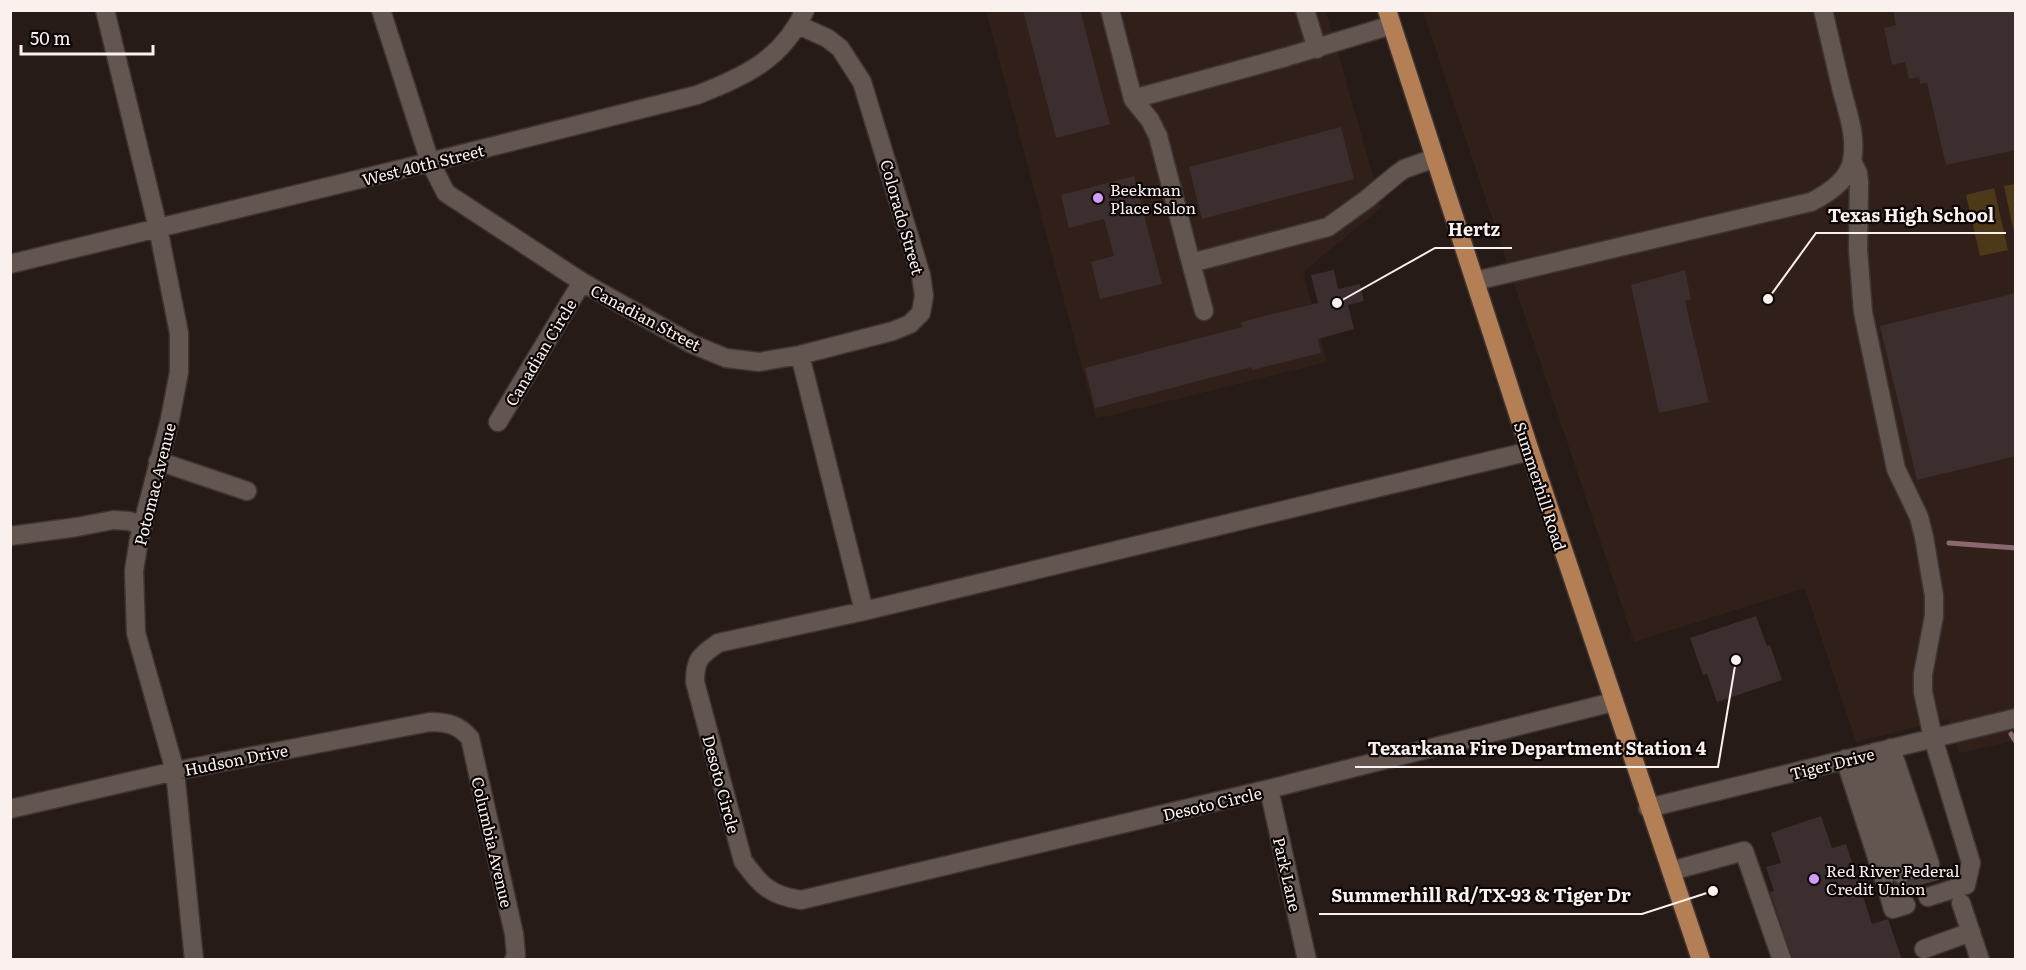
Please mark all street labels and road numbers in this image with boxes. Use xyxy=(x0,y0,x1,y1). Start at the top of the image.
street label: West 40th Street xyxy=(359,137,487,191)
street label: Colorado Street xyxy=(875,157,931,278)
street label: Canadian Street xyxy=(587,278,706,356)
street label: Canadian Circle xyxy=(498,294,582,410)
street label: Summerhill Road xyxy=(1509,418,1573,554)
street label: Potomac Avenue xyxy=(127,420,181,548)
street label: Desoto Circle xyxy=(697,732,747,836)
street label: Hudson Drive xyxy=(182,737,290,781)
street label: Tiger Drive xyxy=(1787,741,1877,785)
street label: Columbia Avenue xyxy=(466,774,520,910)
street label: Desoto Circle xyxy=(1160,780,1264,826)
street label: Park Lane xyxy=(1268,834,1308,914)

